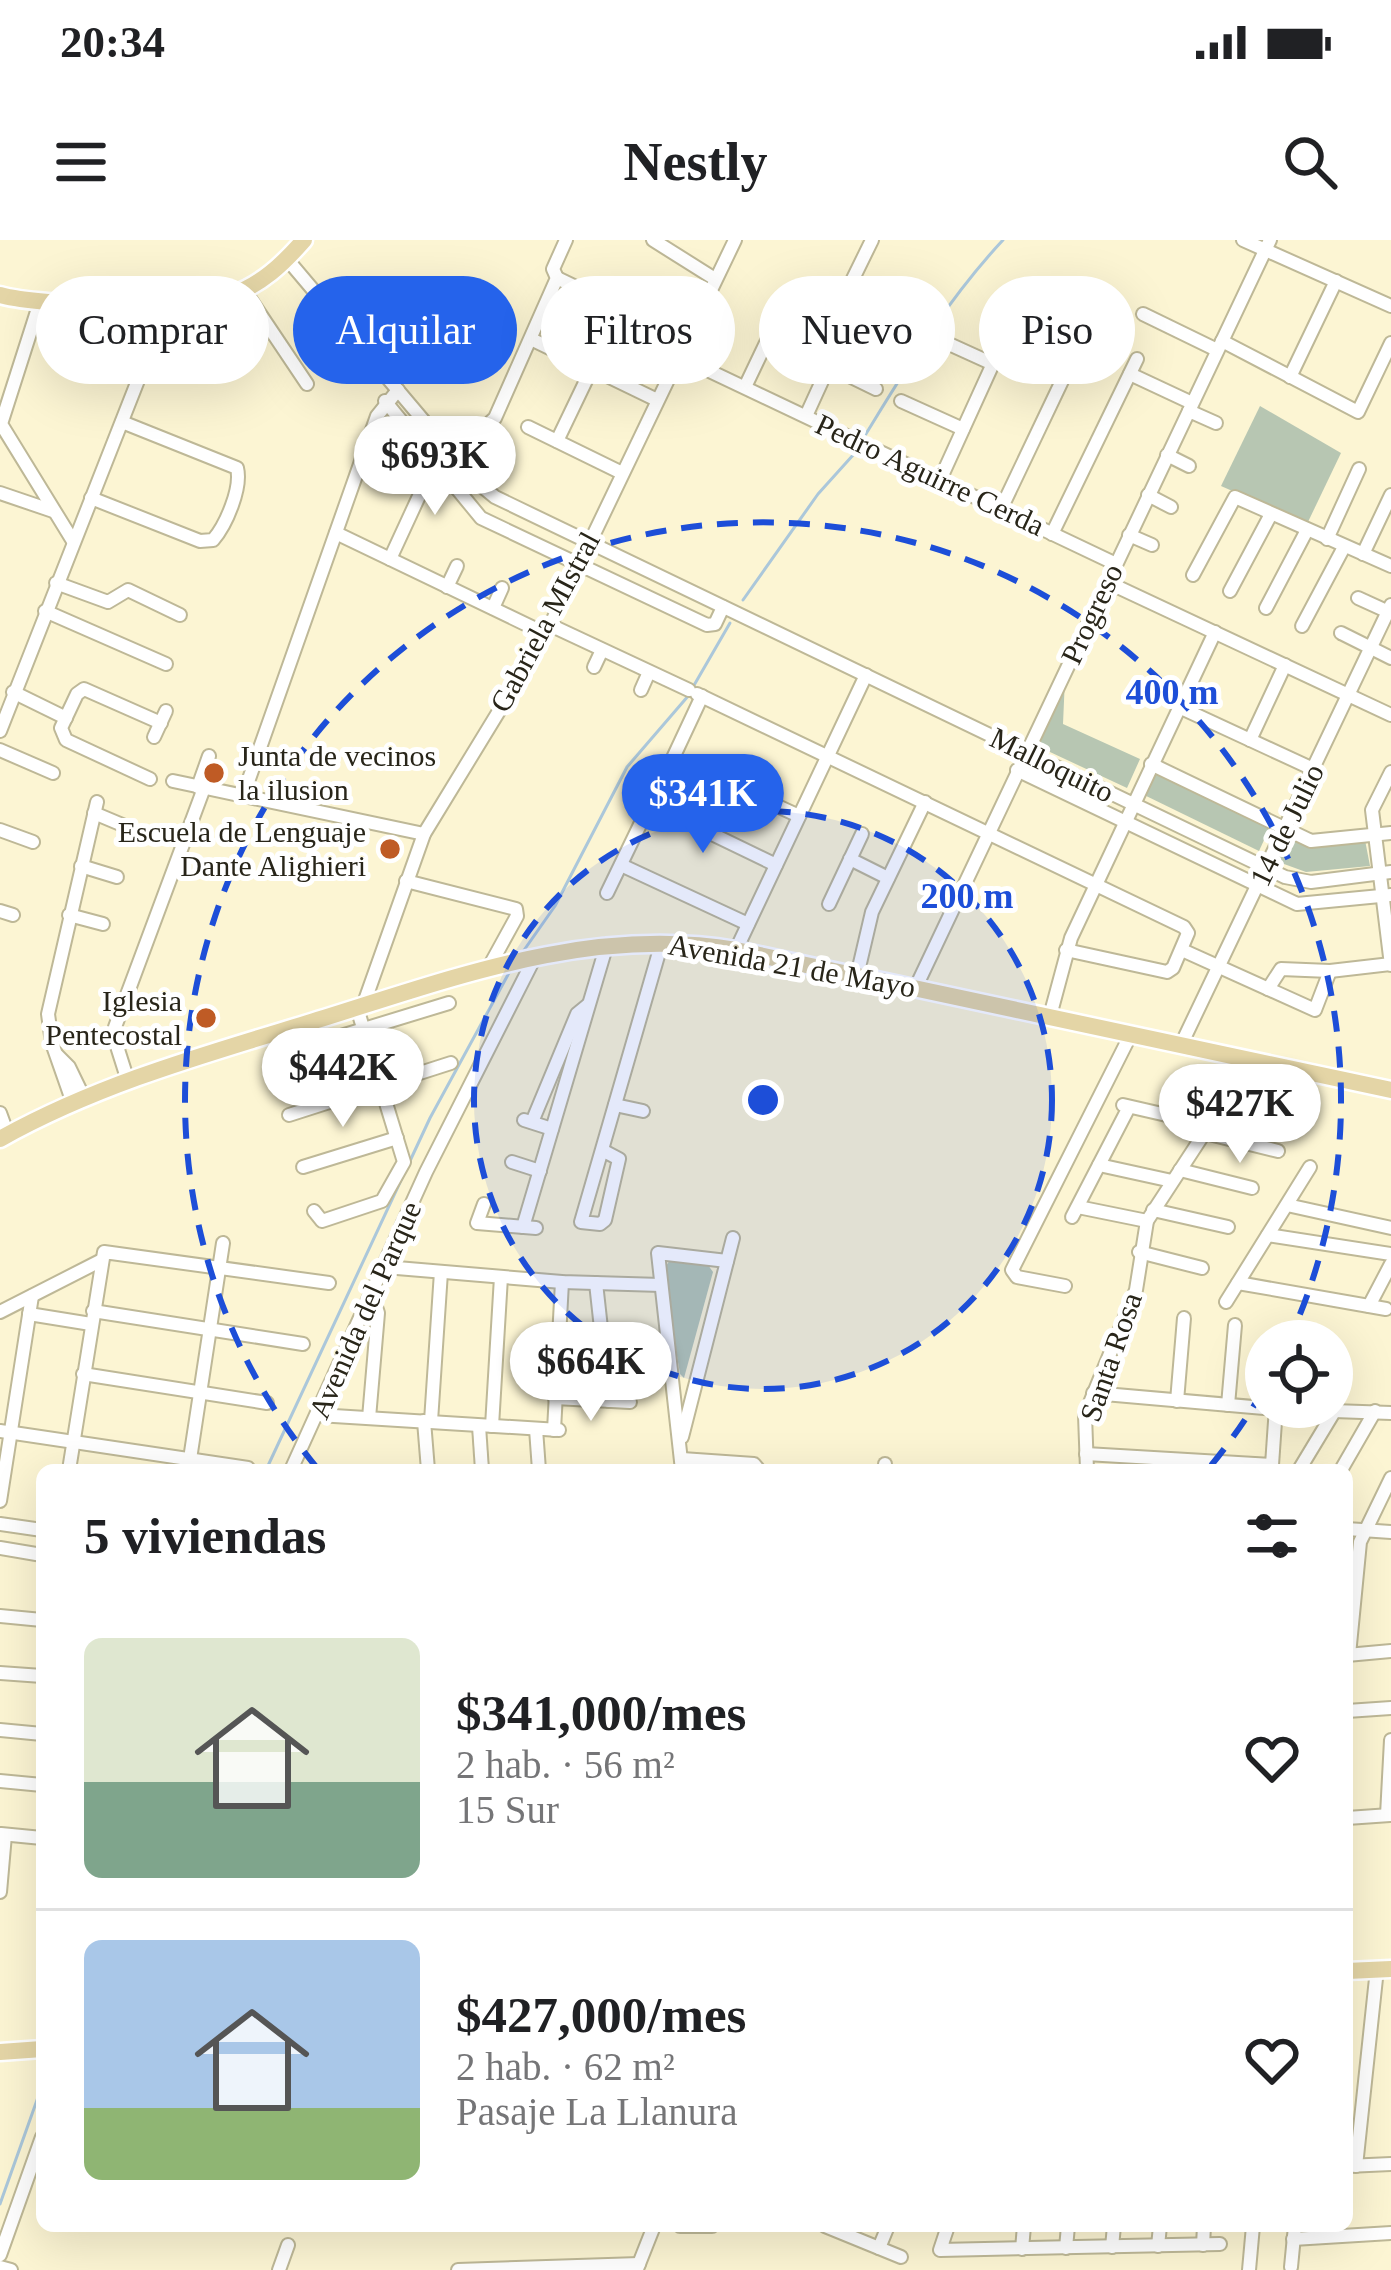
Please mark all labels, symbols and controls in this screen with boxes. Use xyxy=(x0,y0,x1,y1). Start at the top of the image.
text: 20:34 xyxy=(60,17,165,67)
icon: menu xyxy=(48,129,114,195)
icon: search xyxy=(1277,129,1343,195)
text: Nestly xyxy=(624,132,767,192)
chip: Comprar xyxy=(36,276,269,384)
chip: Alquilar xyxy=(293,276,517,384)
chip: Filtros xyxy=(541,276,735,384)
chip: Nuevo xyxy=(759,276,955,384)
chip: Piso xyxy=(979,276,1135,384)
street label: Pedro Aguirre Cerda xyxy=(811,407,1050,542)
pin: $693K xyxy=(351,416,519,518)
text: $693K xyxy=(381,433,489,476)
street label: Gabriela MIstral xyxy=(483,526,606,717)
street label: Progreso xyxy=(1054,558,1129,669)
text: 400 m xyxy=(1126,672,1219,712)
street label: Malloquito xyxy=(985,720,1119,809)
place label: Junta de vecinos la ilusion xyxy=(238,739,436,806)
pin: $341K xyxy=(619,754,787,856)
street label: 14 de Julio xyxy=(1243,758,1330,891)
marker: Junta de vecinos la ilusion xyxy=(201,760,227,786)
text: $341K xyxy=(649,771,757,814)
place label: Escuela de Lenguaje Dante Alighieri xyxy=(118,815,366,882)
marker: Escuela de Lenguaje Dante Alighieri xyxy=(377,836,403,862)
text: 200 m xyxy=(921,876,1014,916)
street label: Avenida 21 de Mayo xyxy=(666,928,918,1003)
place label: Iglesia Pentecostal xyxy=(45,984,182,1051)
marker: Iglesia Pentecostal xyxy=(193,1005,219,1031)
pin: $442K xyxy=(259,1028,427,1130)
text: $442K xyxy=(289,1045,397,1088)
pin: $427K xyxy=(1156,1064,1324,1166)
centre of rings xyxy=(742,1079,784,1121)
text: $427K xyxy=(1186,1081,1294,1124)
street label: Avenida del Parque xyxy=(302,1196,427,1424)
street label: Santa Rosa xyxy=(1073,1288,1148,1426)
map controls xyxy=(1245,1320,1353,1428)
button: locate xyxy=(1245,1320,1353,1428)
pin: $664K xyxy=(507,1322,675,1424)
text: $664K xyxy=(537,1339,645,1382)
icon: filters xyxy=(1239,1503,1305,1569)
text: 5 viviendas xyxy=(84,1508,326,1564)
text: $341,000/mes xyxy=(456,1685,746,1741)
icon: home xyxy=(180,1686,324,1830)
icon: heart xyxy=(1239,1725,1305,1791)
text: 2 hab. · 56 m² xyxy=(456,1743,675,1786)
text: 15 Sur xyxy=(456,1788,559,1831)
text: $427,000/mes xyxy=(456,1987,746,2043)
icon: home xyxy=(180,1988,324,2132)
icon: heart xyxy=(1239,2027,1305,2093)
text: 2 hab. · 62 m² xyxy=(456,2045,675,2088)
text: Pasaje La Llanura xyxy=(456,2090,738,2133)

